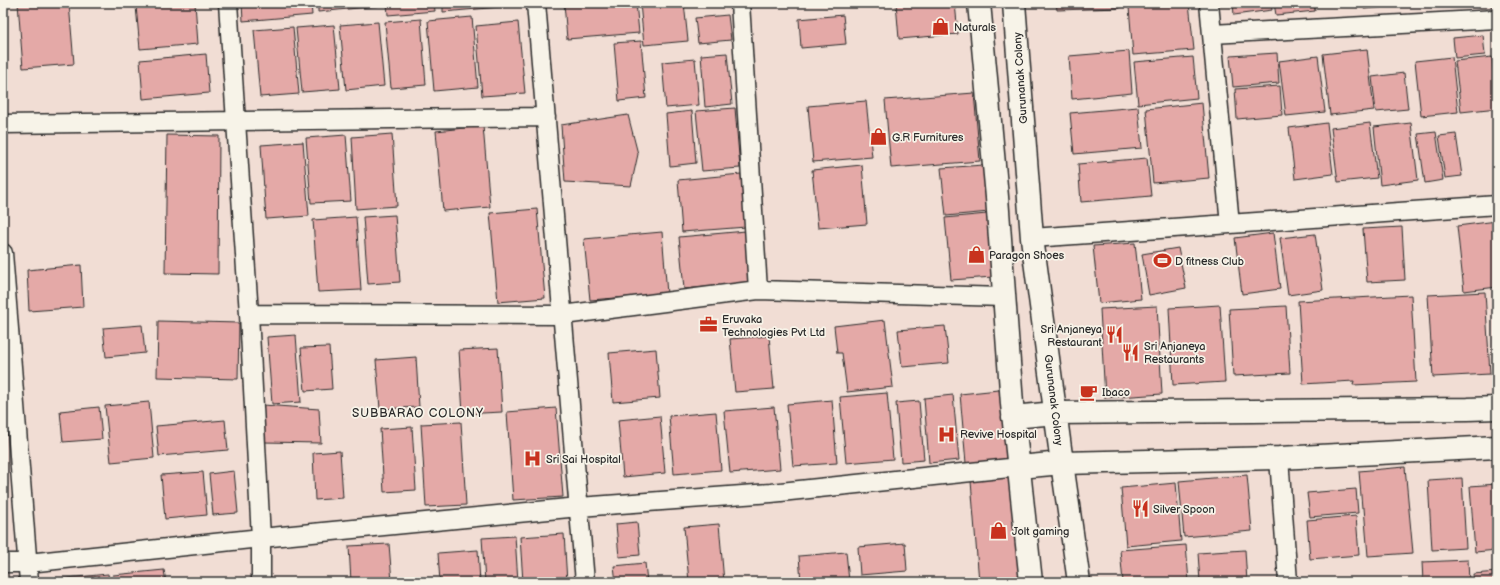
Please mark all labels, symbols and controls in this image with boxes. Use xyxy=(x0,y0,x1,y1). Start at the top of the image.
shop icon: Naturals xyxy=(931,17,951,37)
place label: Naturals xyxy=(954,21,996,34)
street label: Gurunanak Colony xyxy=(1011,32,1030,124)
shop icon: G.R Furnitures xyxy=(869,127,889,147)
place label: G.R Furnitures xyxy=(892,131,964,144)
shop icon: Paragon Shoes xyxy=(966,245,986,265)
place label: Paragon Shoes xyxy=(989,249,1065,262)
sports icon: D fitness Club xyxy=(1152,251,1172,271)
place label: D fitness Club xyxy=(1175,255,1244,268)
place label: Eruvaka Technologies Pvt Ltd xyxy=(722,313,825,339)
office icon: Eruvaka Technologies Pvt Ltd xyxy=(699,315,719,335)
place label: Sri Anjaneya Restaurant xyxy=(1041,323,1103,349)
restaurant icon: Sri Anjaneya Restaurant xyxy=(1105,325,1125,345)
place label: Sri Anjaneya Restaurants xyxy=(1144,340,1205,366)
restaurant icon: Sri Anjaneya Restaurants xyxy=(1121,342,1141,362)
street label: Gurunanak Colony xyxy=(1041,354,1066,446)
cafe icon: Ibaco xyxy=(1079,382,1099,402)
place label: Ibaco xyxy=(1102,386,1130,399)
district label: SUBBARAO COLONY xyxy=(352,406,484,421)
hospital icon: Revive Hospital xyxy=(937,424,957,444)
place label: Revive Hospital xyxy=(960,428,1037,441)
hospital icon: Sri Sai Hospital xyxy=(523,449,543,469)
place label: Sri Sai Hospital xyxy=(546,453,621,466)
restaurant icon: Silver Spoon xyxy=(1130,499,1150,519)
place label: Silver Spoon xyxy=(1153,503,1215,516)
shop icon: Jolt gaming xyxy=(989,521,1009,541)
place label: Jolt gaming xyxy=(1012,525,1069,538)

